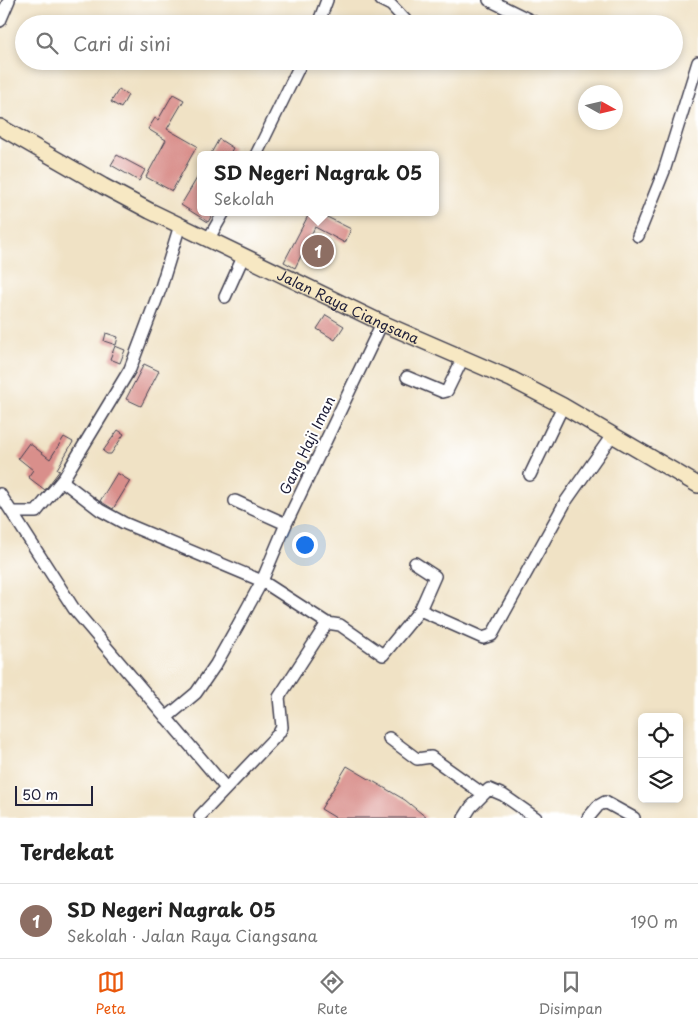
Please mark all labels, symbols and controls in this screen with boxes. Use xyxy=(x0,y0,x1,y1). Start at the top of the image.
search box xyxy=(15,15,683,70)
icon: search xyxy=(33,29,61,57)
text: Cari di sini xyxy=(73,29,171,57)
north arrow xyxy=(578,85,623,130)
popup xyxy=(197,151,439,216)
text: SD Negeri Nagrak 05 xyxy=(214,158,422,186)
text: Sekolah xyxy=(214,186,274,210)
pin: 1 xyxy=(302,232,334,270)
street label: Jalan Raya Ciangsana xyxy=(274,264,423,349)
street label: Gang Haji Iman xyxy=(274,392,340,498)
your location xyxy=(292,532,318,558)
map controls xyxy=(638,713,683,803)
button: locate xyxy=(638,713,683,758)
button: layers xyxy=(638,758,683,803)
scale bar xyxy=(15,783,92,806)
text: 50 m xyxy=(22,784,58,805)
text: Terdekat xyxy=(20,835,114,867)
text: SD Negeri Nagrak 05 xyxy=(67,895,276,923)
text: 1 xyxy=(32,909,40,933)
text: 190 m xyxy=(630,909,678,933)
text: Sekolah · Jalan Raya Ciangsana xyxy=(67,923,318,947)
tab: Peta xyxy=(96,968,126,1019)
tab: Rute xyxy=(317,968,348,1019)
tab: Disimpan xyxy=(539,968,602,1019)

